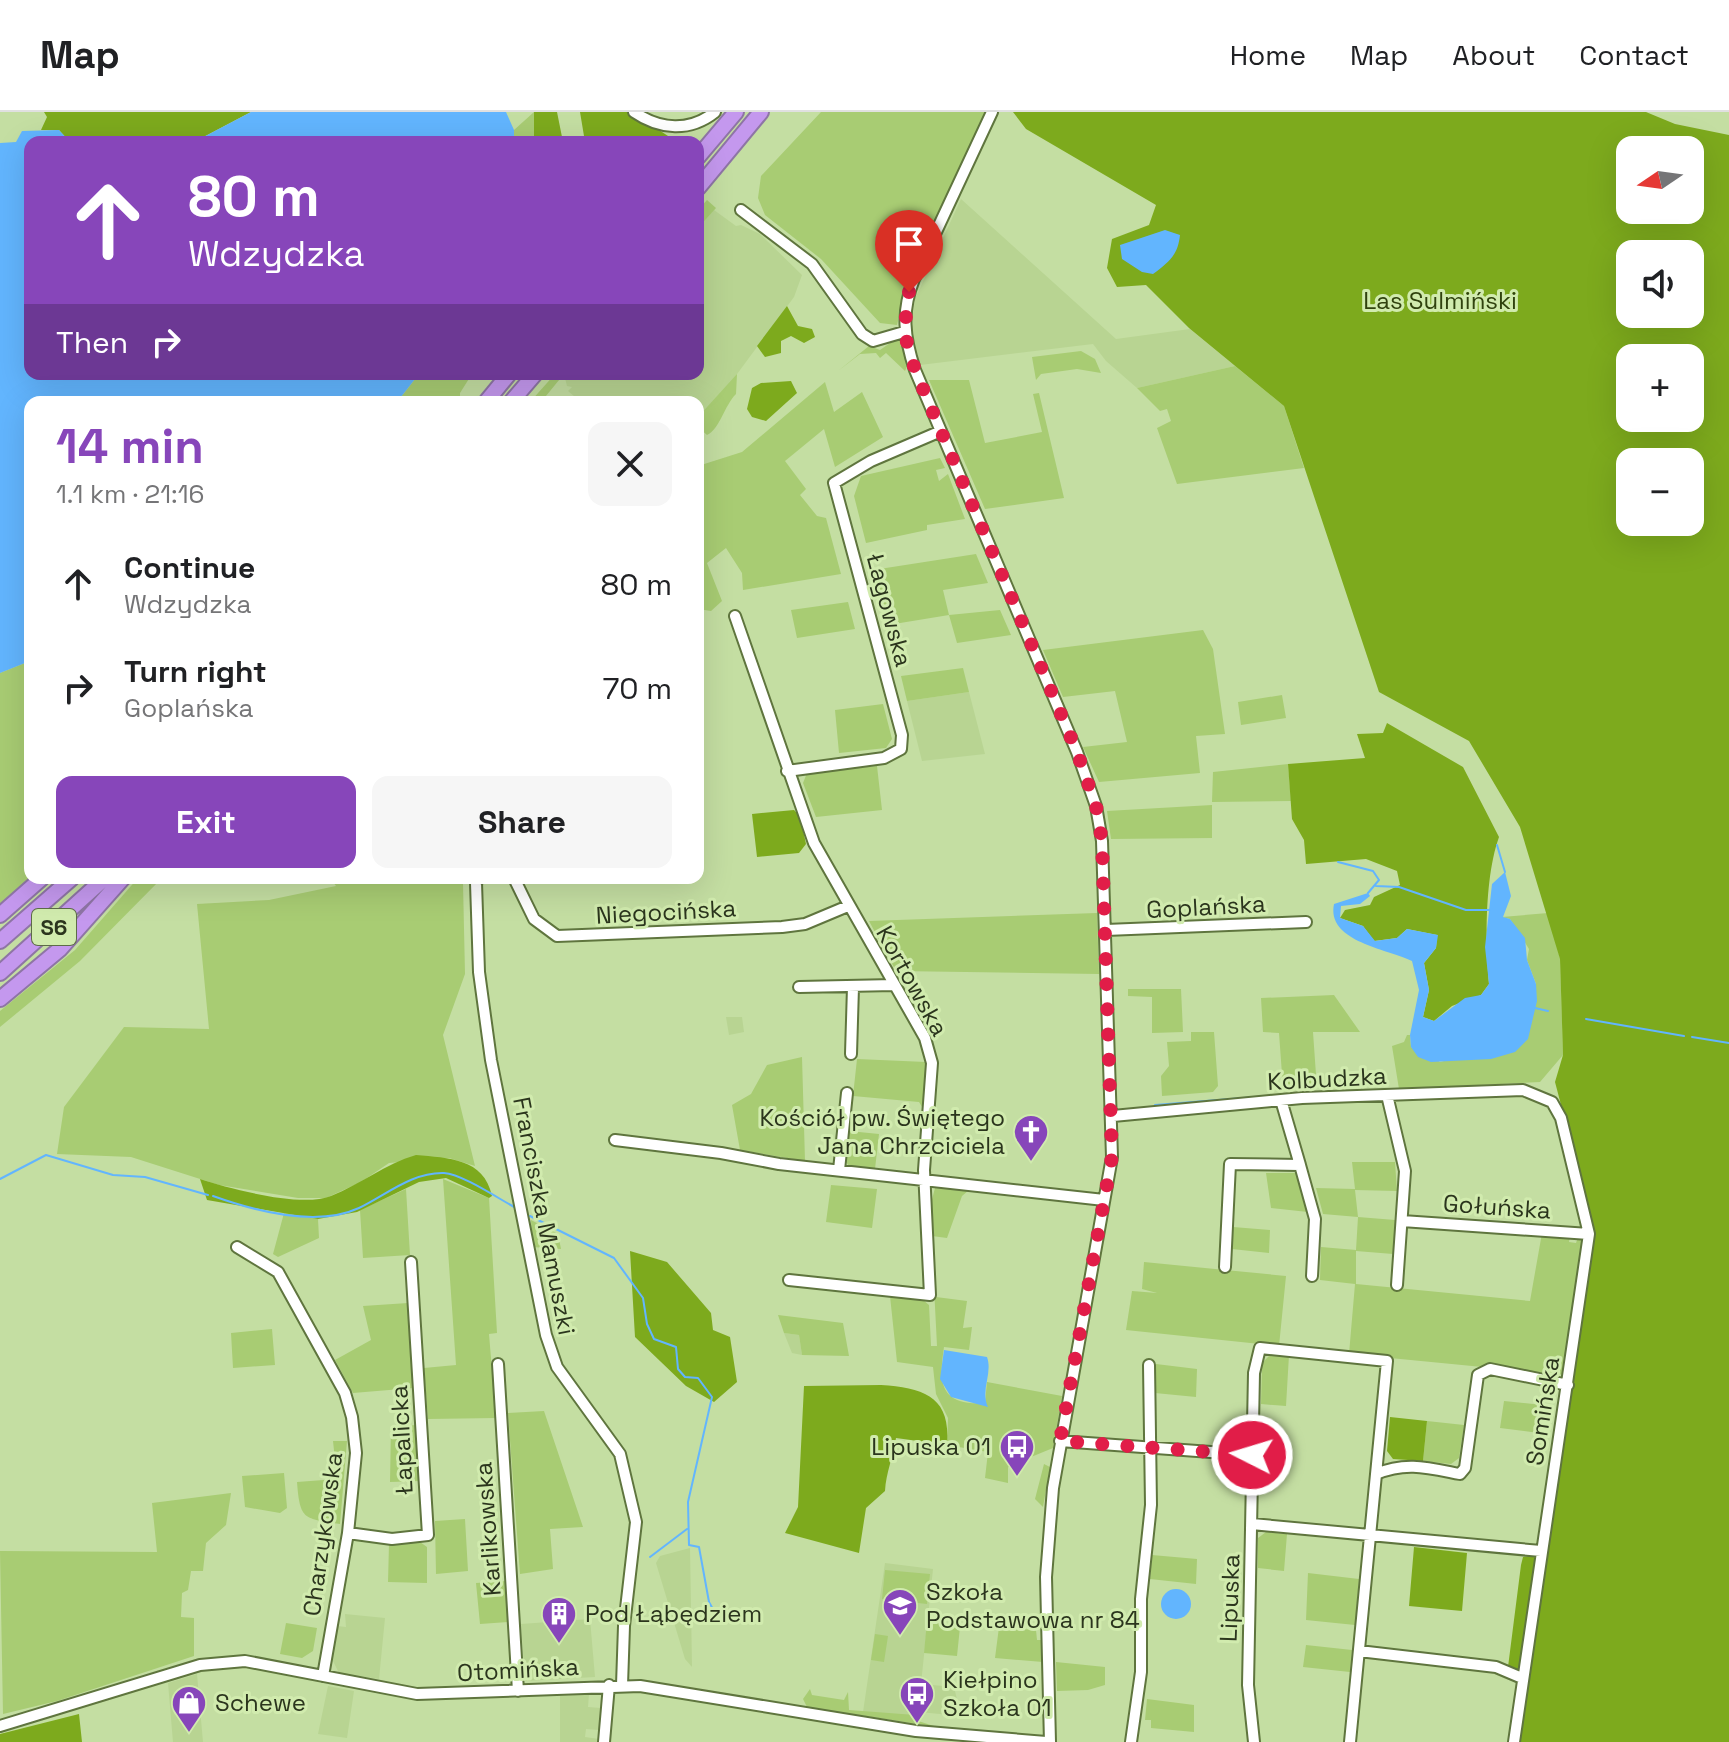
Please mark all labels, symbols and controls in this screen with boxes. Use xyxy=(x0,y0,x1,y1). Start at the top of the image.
text: Map xyxy=(40,31,120,79)
text: Home xyxy=(1230,37,1306,73)
text: Map xyxy=(1350,37,1408,73)
text: About xyxy=(1452,37,1535,73)
text: Contact xyxy=(1579,37,1689,73)
north arrow xyxy=(1616,136,1704,224)
map controls xyxy=(1616,136,1704,536)
text: 80 m xyxy=(188,161,320,232)
icon: ahead xyxy=(56,168,160,272)
pin xyxy=(875,210,943,292)
icon: arrive xyxy=(887,222,931,266)
text: Wdzydzka xyxy=(188,231,365,277)
button: sound xyxy=(1616,240,1704,328)
park label: Las Sulmiński xyxy=(1363,285,1517,316)
icon: right xyxy=(144,320,188,364)
text: Then xyxy=(56,323,128,362)
button: + xyxy=(1616,344,1704,432)
text: 14 min xyxy=(56,416,204,477)
button: close xyxy=(588,422,672,506)
button: − xyxy=(1616,448,1704,536)
text: 1.1 km · 21:16 xyxy=(56,477,204,511)
text: Continue xyxy=(124,548,255,587)
street label: Łagowska xyxy=(859,550,920,670)
icon: ahead xyxy=(56,562,100,606)
text: 80 m xyxy=(601,565,672,604)
text: Wdzydzka xyxy=(124,587,252,621)
text: Turn right xyxy=(124,652,267,691)
icon: right xyxy=(56,666,100,710)
text: 70 m xyxy=(603,669,672,708)
text: Goplańska xyxy=(124,691,254,725)
button: Exit xyxy=(56,776,356,868)
button: Share xyxy=(372,776,672,868)
street label: Goplańska xyxy=(1145,888,1267,925)
street label: Niegocińska xyxy=(595,892,737,931)
road number: S6 xyxy=(32,909,76,945)
street label: Kortowska xyxy=(869,920,956,1042)
street label: Kolbudzka xyxy=(1267,1060,1388,1097)
street label: Franciszka Mamuszki xyxy=(506,1094,583,1338)
place label: Kościół pw. Świętego Jana Chrzciciela xyxy=(759,1102,1005,1161)
church icon: Kościół pw. Świętego Jana Chrzciciela xyxy=(1012,1113,1050,1163)
street label: Gołuńska xyxy=(1442,1187,1552,1226)
street label: Somińska xyxy=(1519,1354,1566,1468)
street label: Łapalicka xyxy=(383,1384,420,1496)
position arrow xyxy=(1210,1413,1294,1497)
bus stop icon: Lipuska 01 xyxy=(998,1428,1036,1478)
place label: Lipuska 01 xyxy=(871,1431,991,1462)
street label: Charzykowska xyxy=(296,1450,349,1618)
street label: Karlikowska xyxy=(467,1461,508,1597)
street label: Lipuska xyxy=(1212,1553,1247,1643)
place label: Szkoła Podstawowa nr 84 xyxy=(926,1576,1140,1635)
school or university icon: Szkoła Podstawowa nr 84 xyxy=(881,1587,919,1637)
building icon: Pod Łąbędziem xyxy=(540,1595,578,1645)
place label: Pod Łąbędziem xyxy=(585,1598,762,1629)
street label: Otomińska xyxy=(456,1651,580,1688)
place label: Kiełpino Szkoła 01 xyxy=(943,1664,1052,1723)
bus stop icon: Kiełpino Szkoła 01 xyxy=(898,1675,936,1725)
shop icon: Schewe xyxy=(170,1684,208,1734)
place label: Schewe xyxy=(215,1687,306,1718)

